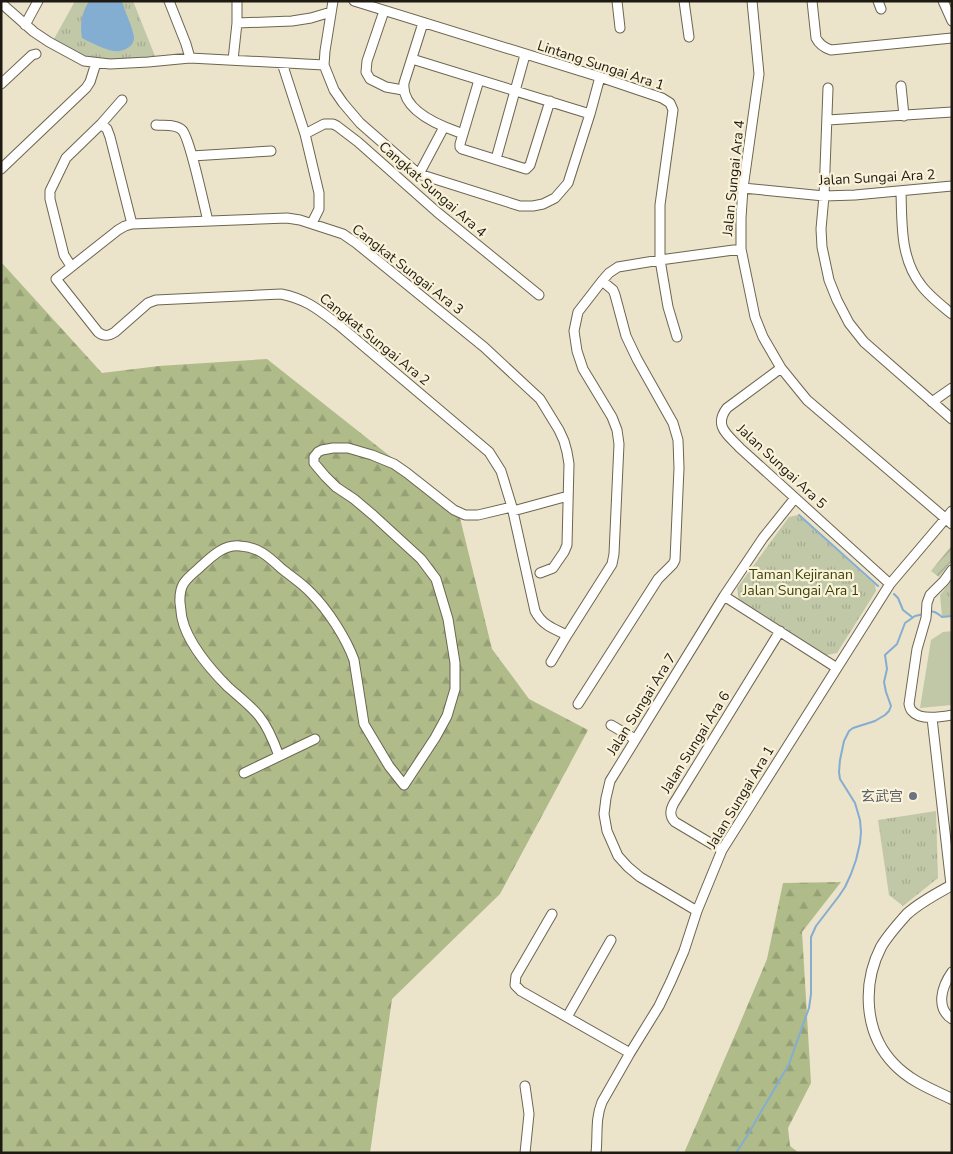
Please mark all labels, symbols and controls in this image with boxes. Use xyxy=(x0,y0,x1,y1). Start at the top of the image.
street label: Lintang Sungai Ara 1 xyxy=(535,36,667,95)
street label: Jalan Sungai Ara 4 xyxy=(718,119,749,238)
street label: Cangkat Sungai Ara 4 xyxy=(375,137,491,242)
street label: Jalan Sungai Ara 2 xyxy=(817,165,936,190)
street label: Cangkat Sungai Ara 3 xyxy=(348,220,468,319)
street label: Cangkat Sungai Ara 2 xyxy=(315,289,434,390)
street label: Jalan Sungai Ara 5 xyxy=(732,419,831,513)
park label: Taman Kejiranan Jalan Sungai Ara 1 xyxy=(742,565,859,600)
street label: Jalan Sungai Ara 7 xyxy=(602,650,680,760)
street label: Jalan Sungai Ara 6 xyxy=(656,688,734,798)
street label: Jalan Sungai Ara 1 xyxy=(702,742,779,853)
place label: 玄武宫 xyxy=(861,787,903,806)
marker: 玄武宫 xyxy=(907,790,919,802)

